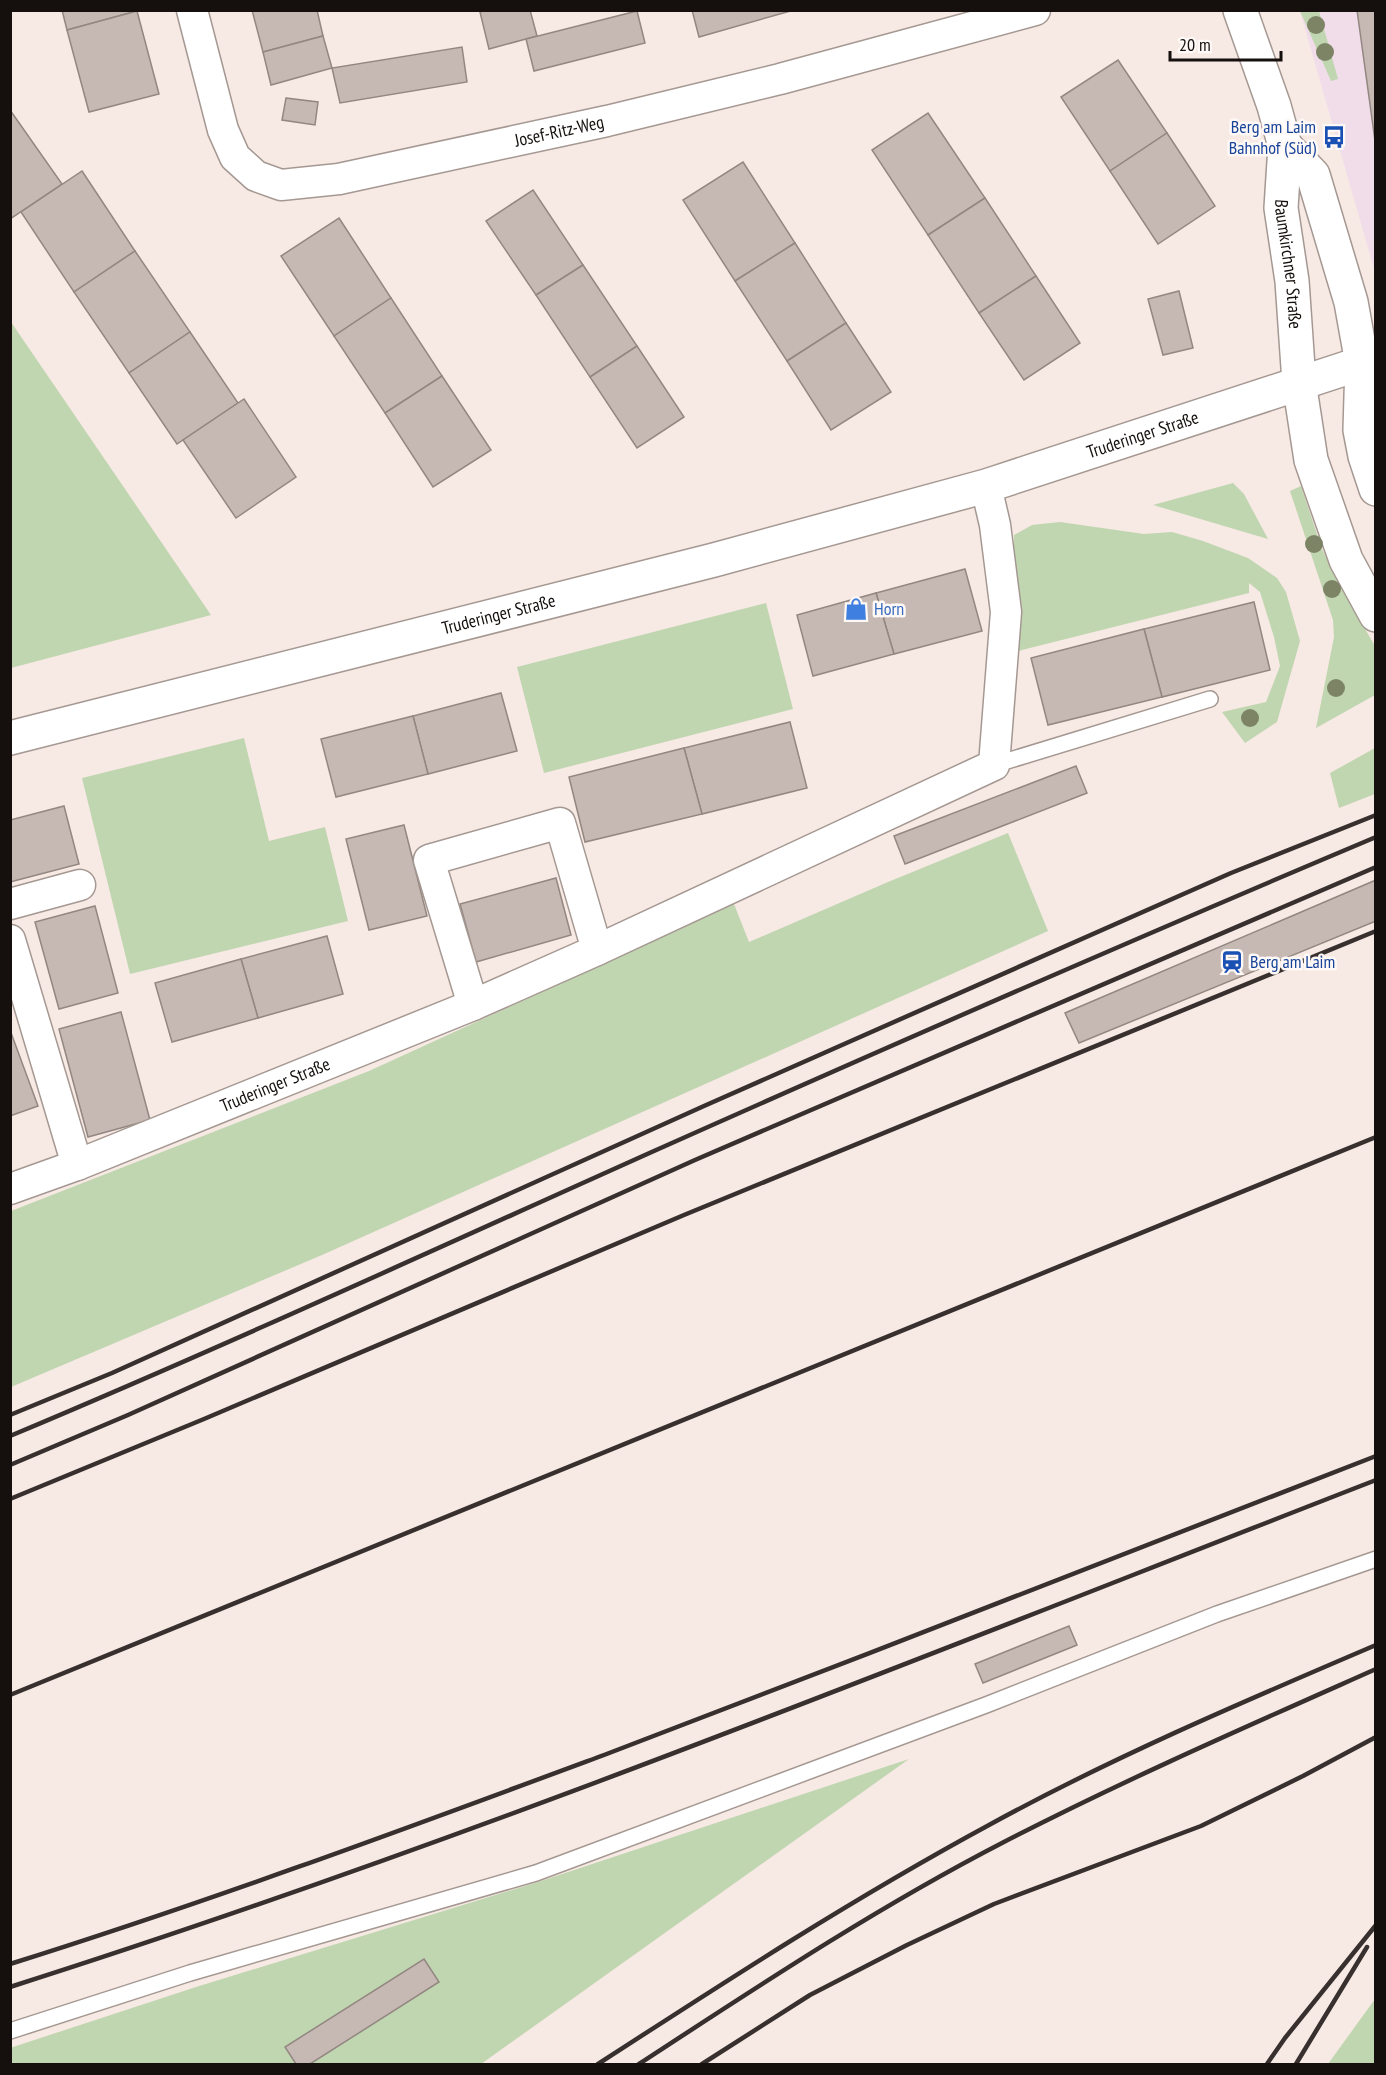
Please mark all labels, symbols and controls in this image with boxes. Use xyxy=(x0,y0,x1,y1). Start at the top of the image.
scale bar xyxy=(1170,24,1281,62)
text: 20 m xyxy=(1179,33,1211,56)
street label: Josef-Ritz-Weg xyxy=(511,110,606,152)
place label: Berg am Laim Bahnhof (Süd) xyxy=(1229,115,1317,159)
bus stop icon: Berg am Laim Bahnhof (Süd) xyxy=(1321,124,1347,150)
street label: Baumkirchner Straße xyxy=(1270,199,1307,330)
street label: Truderinger Straße xyxy=(1084,405,1201,463)
street label: Truderinger Straße xyxy=(439,589,558,639)
shop icon: Horn xyxy=(843,596,869,622)
place label: Horn xyxy=(874,597,904,620)
station icon: Berg am Laim xyxy=(1219,949,1245,975)
place label: Berg am Laim xyxy=(1250,950,1335,973)
street label: Truderinger Straße xyxy=(217,1052,333,1117)

